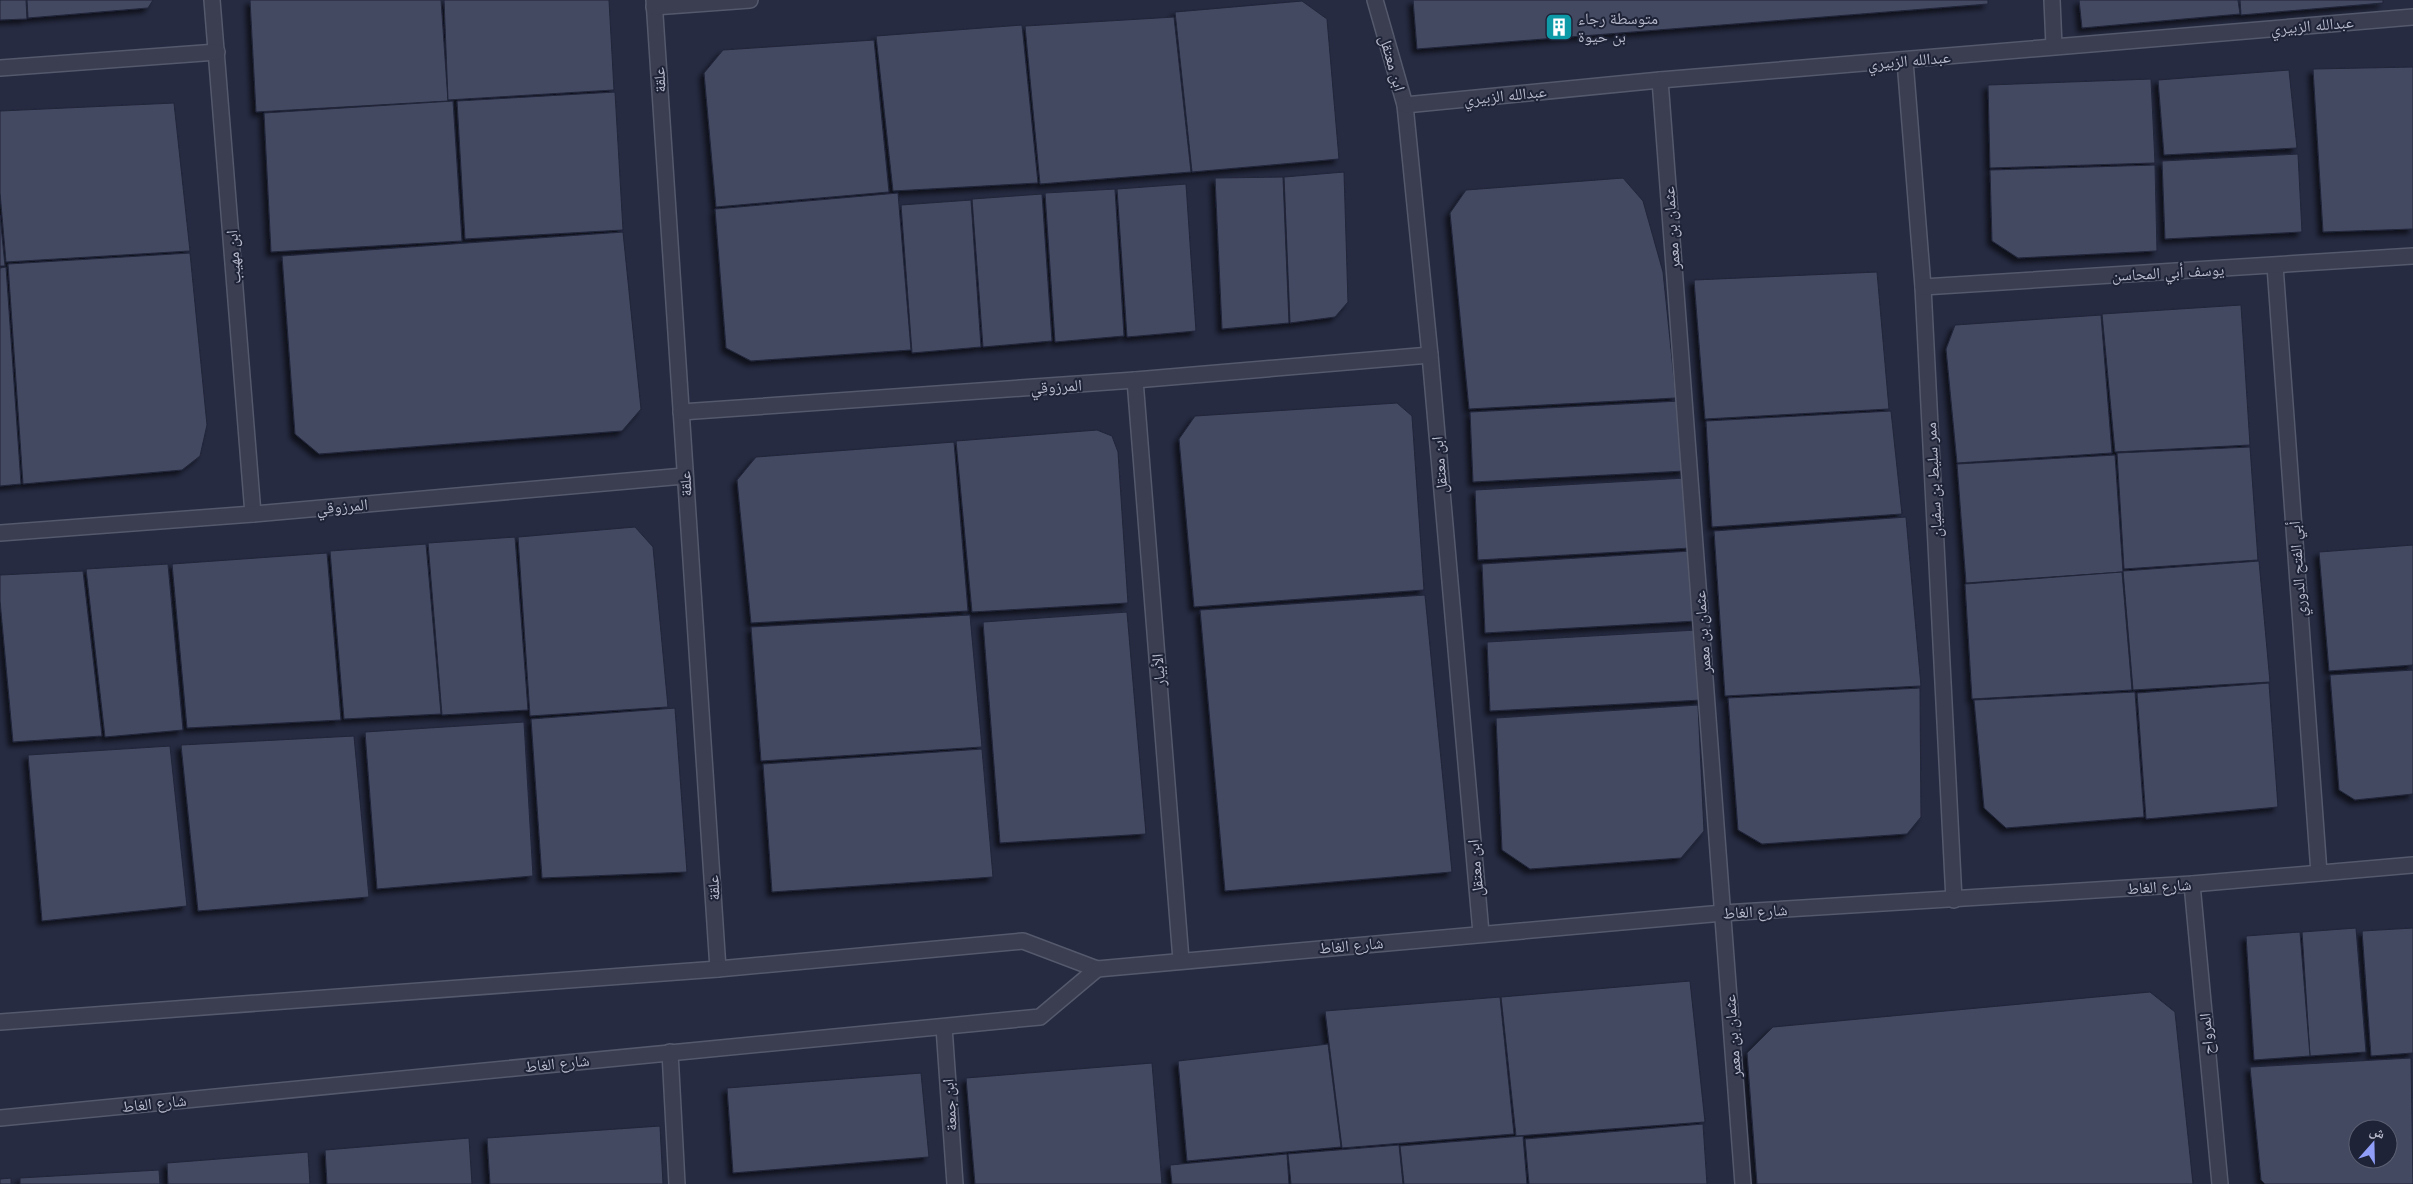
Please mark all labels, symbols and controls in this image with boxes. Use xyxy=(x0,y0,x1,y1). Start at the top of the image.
place label: متوسطة رجاء بن حيوة xyxy=(1578,8,1658,47)
street label: عبدالله الزبيري xyxy=(2270,11,2355,42)
building icon: متوسطة رجاء بن حيوة xyxy=(1544,12,1574,42)
street label: ابن معتقل xyxy=(1375,33,1410,94)
street label: عبدالله الزبيري xyxy=(1867,46,1952,77)
street label: علقة xyxy=(648,67,670,93)
street label: عبدالله الزبيري xyxy=(1463,81,1548,112)
street label: عثمان بن معمر xyxy=(1658,186,1685,271)
street label: ابن مهيب xyxy=(221,229,246,285)
street label: يوسف أبي المحاسن xyxy=(2111,259,2225,288)
street label: المرزوقي xyxy=(1030,374,1083,401)
street label: ممر سليط بن سفيان xyxy=(1920,422,1947,538)
street label: ابن معتقل xyxy=(1427,436,1452,494)
street label: علقة xyxy=(674,471,696,497)
street label: المرزوقي xyxy=(315,494,369,521)
street label: أبي الفتح الدوري xyxy=(2284,520,2313,618)
street label: عثمان بن معمر xyxy=(1689,590,1716,675)
street label: الأبيار xyxy=(1147,653,1169,688)
street label: ابن معتقل xyxy=(1463,839,1488,897)
street label: شارع الغاط xyxy=(2126,874,2192,899)
street label: علقة xyxy=(702,875,724,901)
street label: شارع الغاط xyxy=(1722,899,1788,924)
street label: شارع الغاط xyxy=(1318,932,1384,959)
street label: عثمان بن معمر xyxy=(1719,994,1746,1079)
street label: المرواح xyxy=(2194,1012,2219,1056)
street label: شارع الغاط xyxy=(524,1050,590,1077)
street label: ابن جمعة xyxy=(937,1078,962,1132)
street label: شارع الغاط xyxy=(121,1090,187,1117)
north arrow xyxy=(2348,1119,2398,1169)
text: ش xyxy=(2367,1121,2388,1143)

